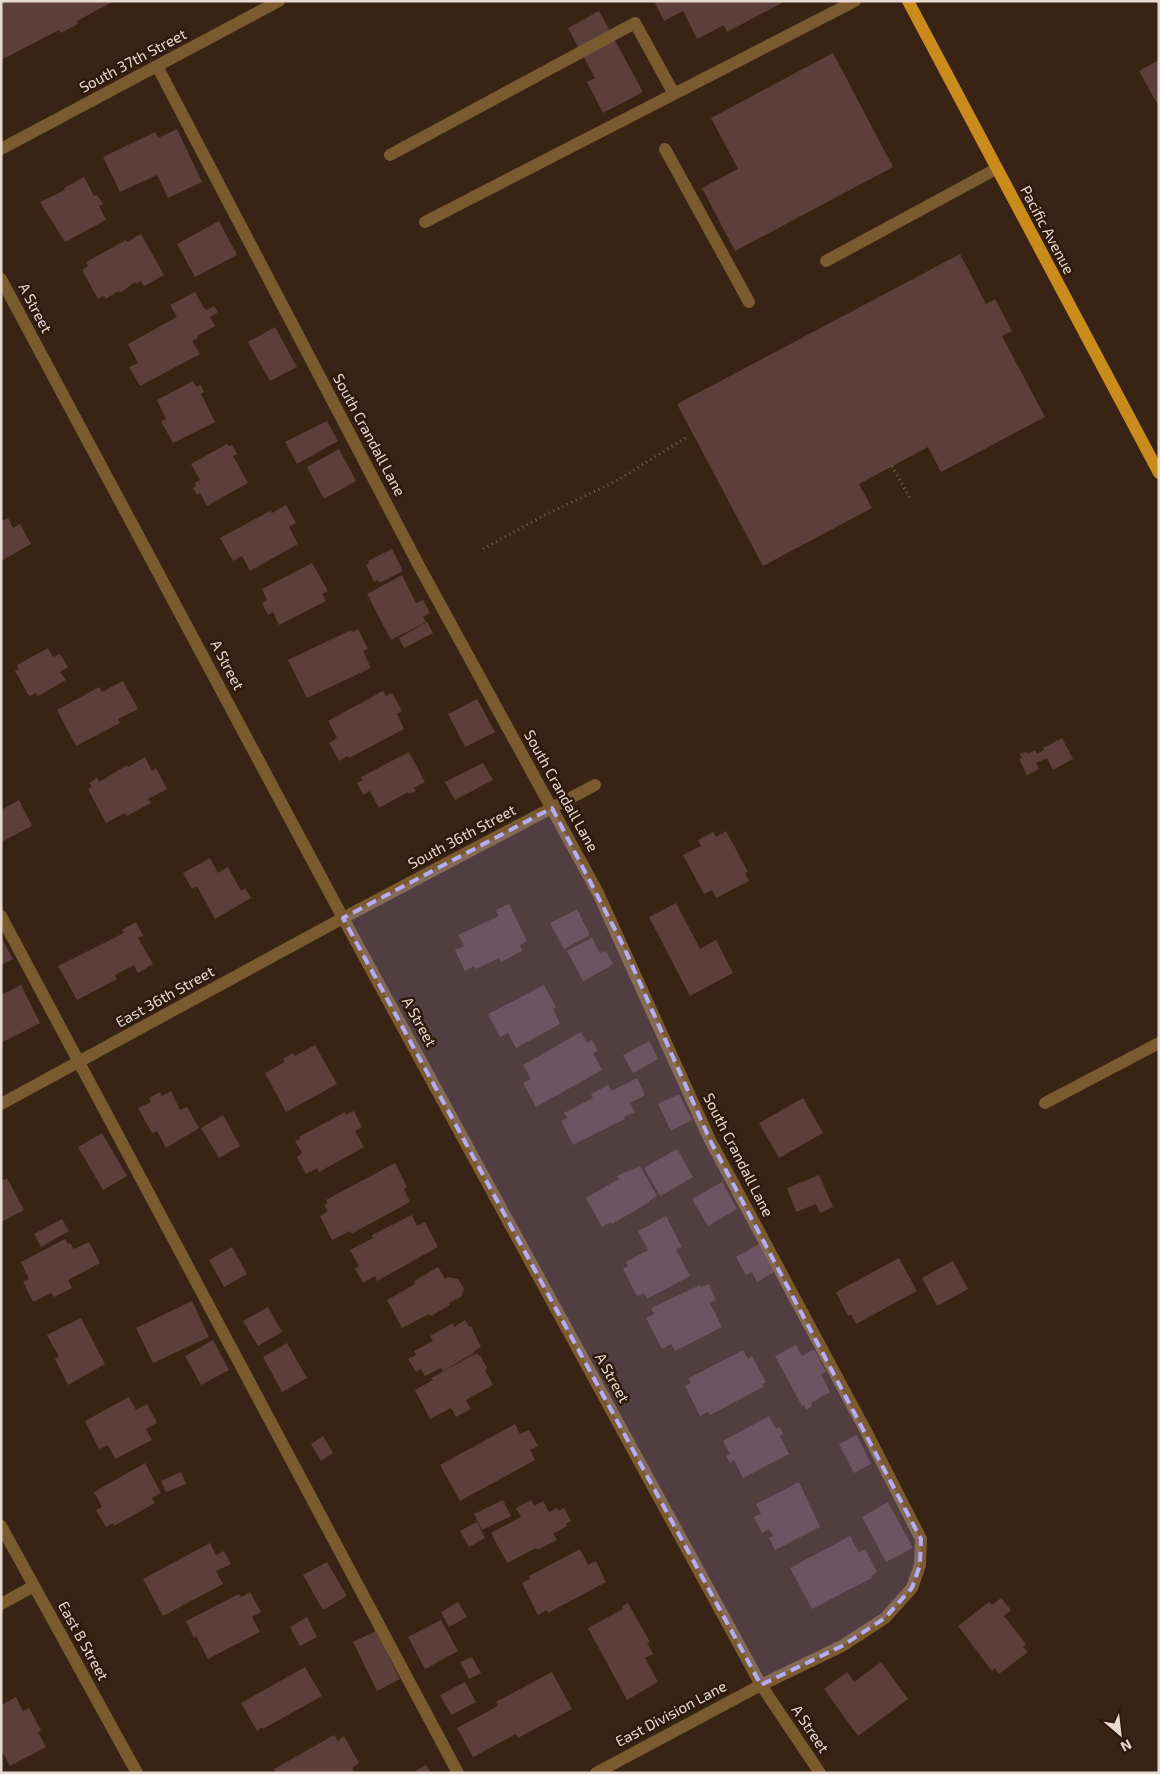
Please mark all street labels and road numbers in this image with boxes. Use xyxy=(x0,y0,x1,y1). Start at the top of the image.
street label: South 37th Street xyxy=(76,24,189,96)
street label: Pacific Avenue xyxy=(1017,182,1079,277)
street label: A Street xyxy=(15,279,57,336)
street label: South Crandall Lane xyxy=(330,370,410,499)
street label: A Street xyxy=(207,636,249,693)
street label: South Crandall Lane xyxy=(521,727,603,854)
street label: South 36th Street xyxy=(404,800,519,872)
street label: East 36th Street xyxy=(112,962,217,1031)
street label: A Street xyxy=(399,994,441,1050)
street label: South Crandall Lane xyxy=(700,1090,778,1219)
street label: A Street xyxy=(592,1350,634,1406)
street label: East B Street xyxy=(55,1598,113,1683)
street label: East Division Lane xyxy=(612,1676,729,1750)
street label: A Street xyxy=(788,1701,834,1756)

